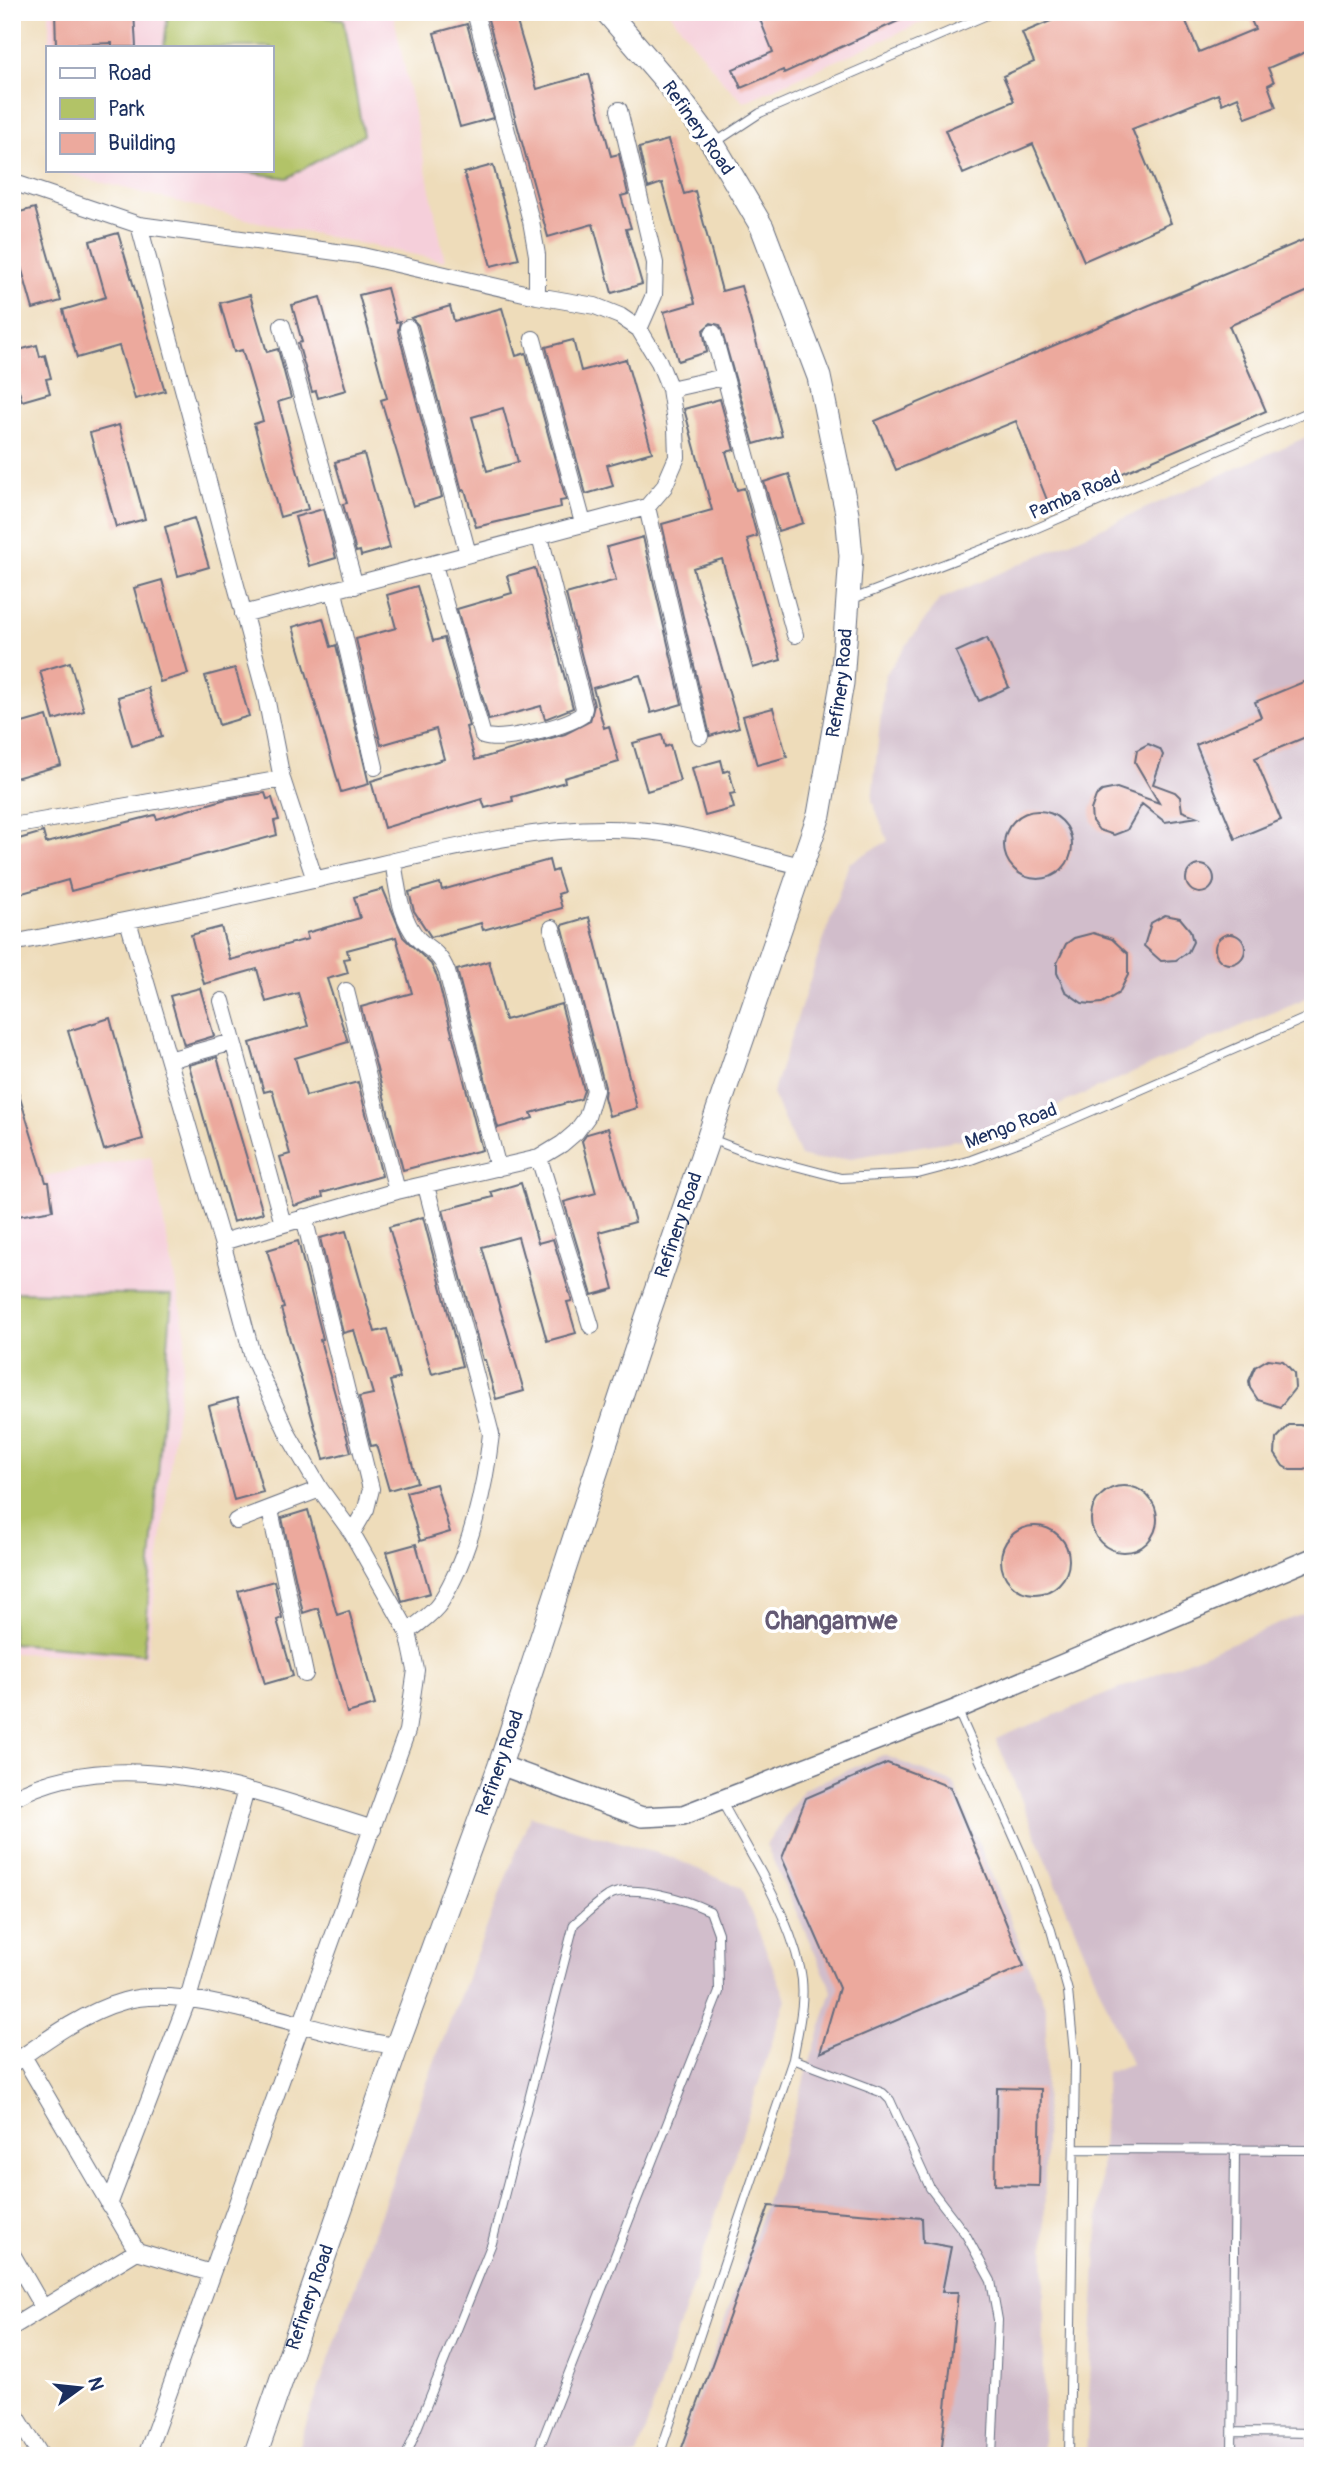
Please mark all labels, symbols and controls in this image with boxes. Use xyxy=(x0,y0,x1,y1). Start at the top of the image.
legend xyxy=(46,46,273,172)
text: Road xyxy=(108,60,152,87)
street label: Refinery Road xyxy=(657,76,739,180)
text: Park xyxy=(108,96,145,123)
text: Building xyxy=(108,130,175,157)
street label: Pamba Road xyxy=(1026,465,1124,525)
street label: Refinery Road xyxy=(821,628,858,740)
street label: Mengo Road xyxy=(962,1097,1060,1155)
street label: Refinery Road xyxy=(649,1169,708,1281)
district label: Changamwe xyxy=(765,1605,899,1637)
street label: Refinery Road xyxy=(470,1707,529,1819)
street label: Refinery Road xyxy=(281,2241,339,2353)
north arrow xyxy=(46,2352,116,2422)
text: N xyxy=(82,2375,109,2393)

